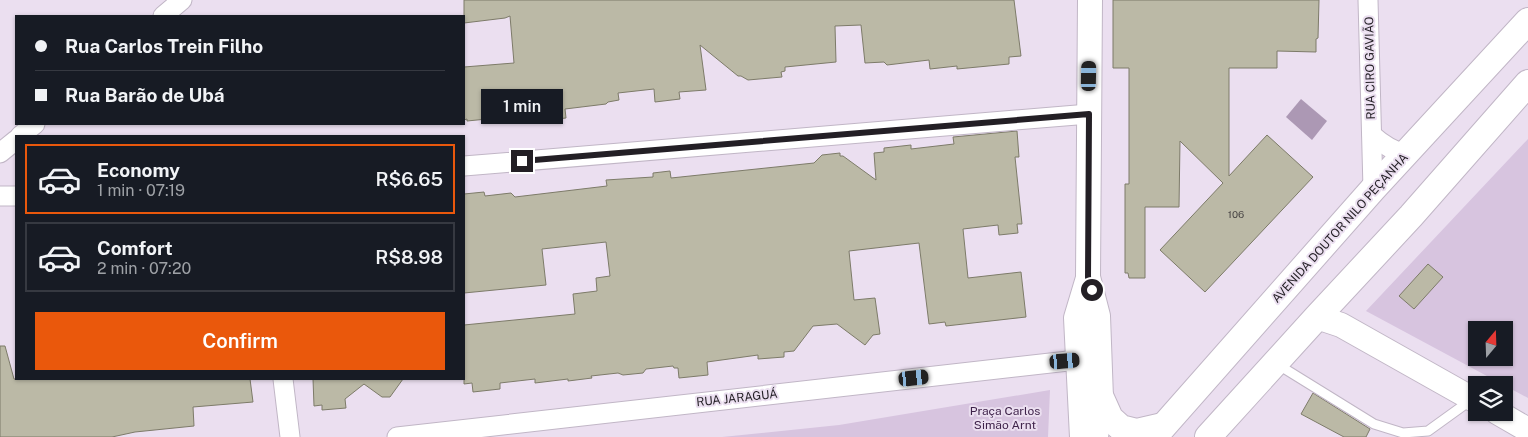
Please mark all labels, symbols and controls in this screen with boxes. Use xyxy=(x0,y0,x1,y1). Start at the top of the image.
street label: RUA CIRO GAVIÃO xyxy=(1362,16,1378,120)
text: Rua Carlos Trein Filho xyxy=(65,35,263,57)
car xyxy=(1081,61,1096,91)
text: Rua Barão de Ubá xyxy=(65,84,224,106)
callout: 1 min xyxy=(481,89,563,124)
text: 1 min xyxy=(503,97,541,116)
route end xyxy=(511,150,533,172)
street label: AVENIDA DOUTOR NILO PEÇANHA xyxy=(1269,150,1411,306)
icon: car xyxy=(37,157,82,202)
text: Economy xyxy=(97,159,180,181)
text: R$6.65 xyxy=(376,168,443,190)
text: 1 min · 07:19 xyxy=(97,181,185,200)
house number: 106 xyxy=(1228,208,1244,220)
icon: car xyxy=(37,235,82,280)
text: Comfort xyxy=(97,237,173,259)
text: R$8.98 xyxy=(375,246,443,268)
text: 2 min · 07:20 xyxy=(97,259,191,278)
route start xyxy=(1081,279,1103,301)
button: Confirm xyxy=(35,312,445,370)
north arrow xyxy=(1468,321,1512,366)
map controls xyxy=(1468,321,1513,421)
car xyxy=(1049,352,1080,370)
car xyxy=(898,369,929,387)
button: layers xyxy=(1468,376,1513,421)
street label: RUA JARAGUÁ xyxy=(696,387,779,409)
park label: Praça Carlos Simão Arnt xyxy=(970,404,1040,432)

